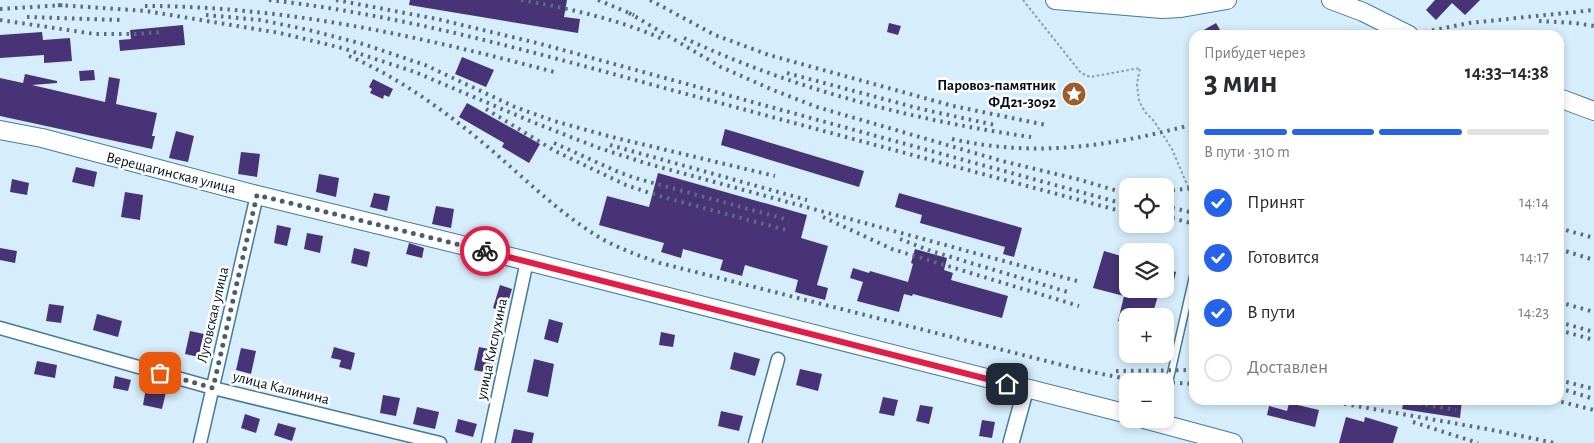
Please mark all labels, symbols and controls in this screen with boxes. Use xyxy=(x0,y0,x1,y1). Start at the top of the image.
text: Прибудет через xyxy=(1204,45,1306,61)
text: 14:33–14:38 xyxy=(1465,63,1549,82)
text: 3 мин xyxy=(1204,66,1278,98)
place label: Паровоз-памятник ФД21-3092 xyxy=(937,78,1057,110)
place icon: Паровоз-памятник ФД21-3092 xyxy=(1061,81,1087,107)
text: В пути · 310 m xyxy=(1204,144,1290,160)
street label: Верещагинская улица xyxy=(105,150,237,196)
map controls xyxy=(1119,178,1174,428)
button: locate xyxy=(1119,178,1174,233)
icon: check xyxy=(1204,189,1232,217)
text: Принят xyxy=(1247,193,1304,212)
text: 14:14 xyxy=(1519,194,1549,210)
courier xyxy=(460,226,510,276)
icon: bike xyxy=(471,237,499,265)
button: layers xyxy=(1119,243,1174,298)
icon: check xyxy=(1204,244,1232,272)
text: Готовится xyxy=(1247,248,1320,267)
text: 14:17 xyxy=(1520,249,1549,265)
street label: Луговская улица xyxy=(195,265,231,365)
street label: улица Кислухина xyxy=(474,297,510,402)
icon: check xyxy=(1204,299,1232,327)
text: В пути xyxy=(1247,303,1296,322)
text: 14:23 xyxy=(1518,304,1549,320)
button: + xyxy=(1119,308,1174,363)
pin xyxy=(139,352,181,394)
text: Доставлен xyxy=(1247,358,1328,377)
icon: bag xyxy=(146,359,174,387)
pin xyxy=(986,363,1028,405)
street label: улица Калинина xyxy=(230,369,331,407)
icon: home xyxy=(993,370,1021,398)
button: − xyxy=(1119,373,1174,428)

